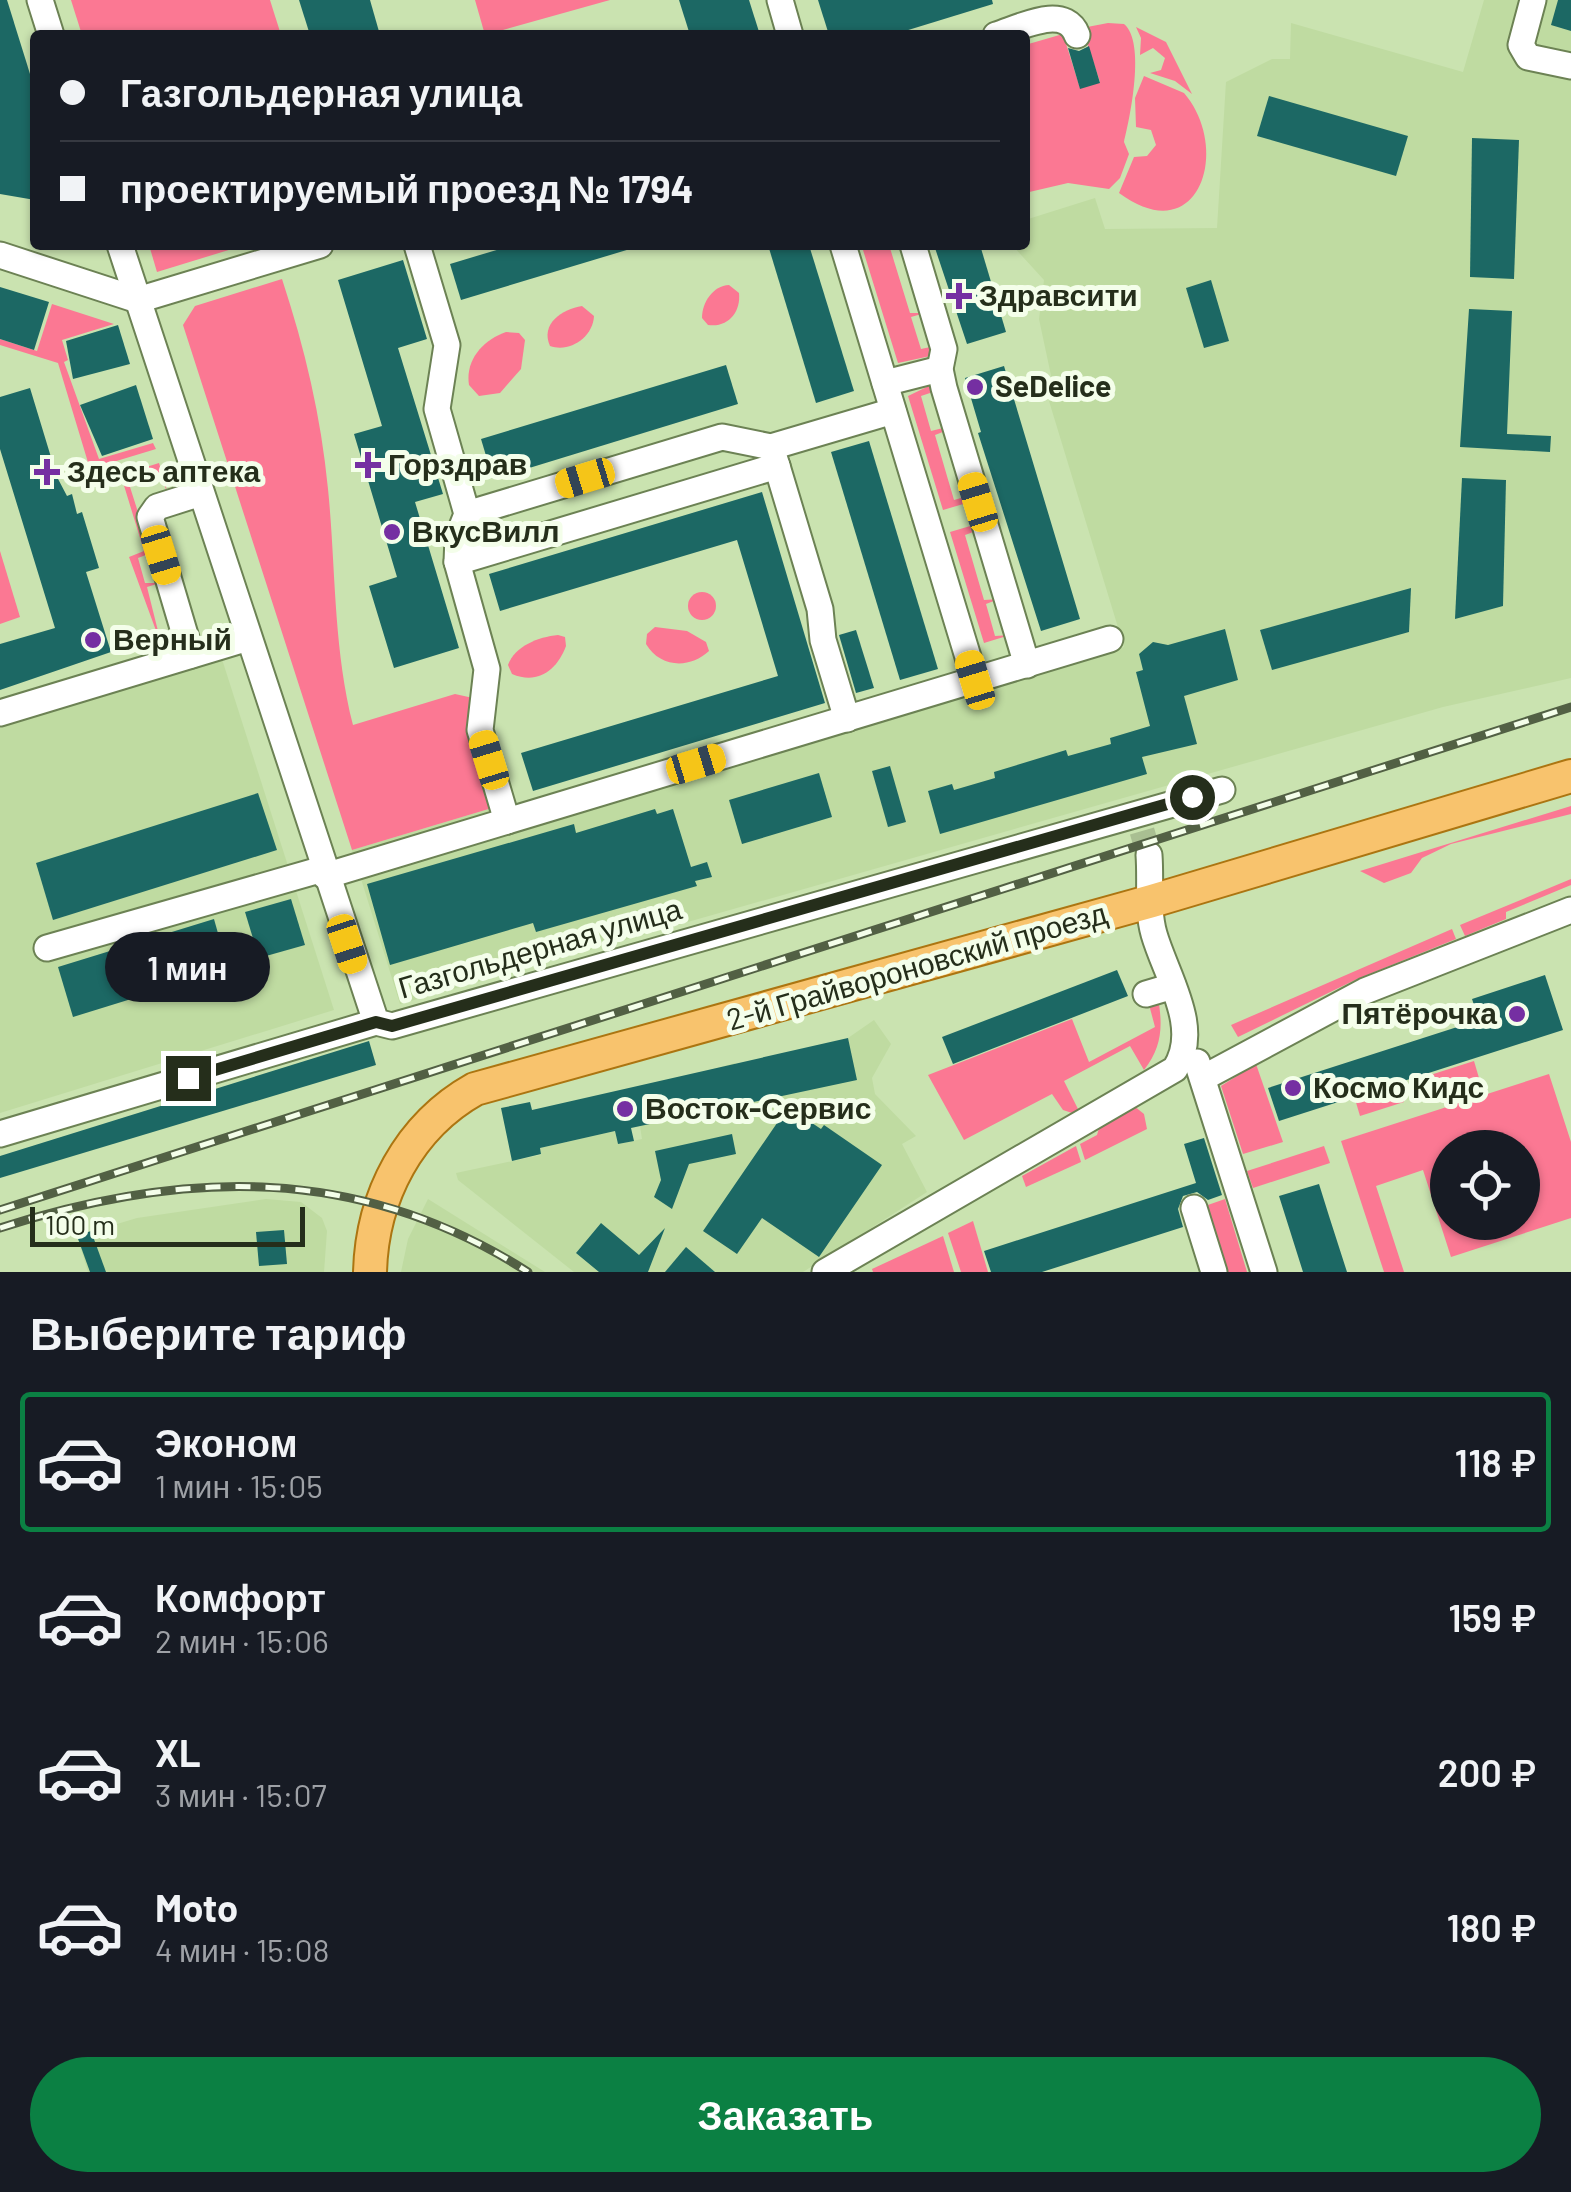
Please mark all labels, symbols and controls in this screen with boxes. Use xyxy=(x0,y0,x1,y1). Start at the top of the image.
text: Газгольдерная улица xyxy=(120,69,522,115)
text: проектируемый проезд № 1794 xyxy=(120,165,694,211)
place label: Здравсити xyxy=(979,276,1138,312)
marker: Здравсити xyxy=(948,285,970,307)
place label: SeDelice xyxy=(995,367,1111,403)
marker: SeDelice xyxy=(964,376,986,398)
place label: Горздрав xyxy=(388,445,527,481)
place label: Здесь аптека xyxy=(67,452,260,488)
marker: Горздрав xyxy=(357,454,379,476)
car xyxy=(552,455,618,501)
marker: Здесь аптека xyxy=(36,461,58,483)
car xyxy=(955,469,1001,535)
place label: ВкусВилл xyxy=(412,512,560,548)
marker: ВкусВилл xyxy=(381,521,403,543)
car xyxy=(138,522,184,588)
place label: Верный xyxy=(113,620,232,656)
marker: Верный xyxy=(82,629,104,651)
car xyxy=(952,647,998,713)
car xyxy=(466,727,512,793)
car xyxy=(663,741,729,787)
route start xyxy=(1170,775,1215,820)
street label: Газгольдерная улица xyxy=(394,889,686,1005)
street label: 2-й Грайвороновский проезд xyxy=(722,894,1111,1037)
car xyxy=(323,911,371,977)
callout: 1 мин xyxy=(106,933,270,1003)
text: 1 мин xyxy=(147,948,228,986)
place label: Пятёрочка xyxy=(1342,994,1497,1030)
marker: Пятёрочка xyxy=(1506,1003,1528,1025)
route end xyxy=(166,1056,211,1101)
place label: Космо Кидс xyxy=(1313,1068,1484,1104)
marker: Космо Кидс xyxy=(1282,1077,1304,1099)
place label: Восток-Сервис xyxy=(645,1089,871,1125)
marker: Восток-Сервис xyxy=(614,1098,636,1120)
map controls xyxy=(1430,1130,1540,1240)
button: locate xyxy=(1430,1130,1540,1240)
scale bar xyxy=(30,1202,305,1246)
text: 100 m xyxy=(45,1207,115,1241)
text: Выберите тариф xyxy=(30,1305,407,1359)
icon: car xyxy=(35,1417,125,1507)
text: Эконом xyxy=(155,1419,298,1465)
text: 118 ₽ xyxy=(1454,1439,1536,1485)
text: 1 мин · 15:05 xyxy=(155,1466,323,1504)
icon: car xyxy=(35,1572,125,1662)
text: Комфорт xyxy=(155,1574,326,1620)
text: 159 ₽ xyxy=(1448,1594,1536,1640)
text: 2 мин · 15:06 xyxy=(155,1621,329,1659)
icon: car xyxy=(35,1727,125,1817)
text: XL xyxy=(155,1729,201,1775)
text: 200 ₽ xyxy=(1438,1749,1536,1795)
text: 3 мин · 15:07 xyxy=(155,1775,327,1813)
icon: car xyxy=(35,1882,125,1972)
text: Moto xyxy=(155,1884,238,1930)
text: 180 ₽ xyxy=(1447,1904,1536,1950)
text: 4 мин · 15:08 xyxy=(155,1930,329,1968)
button: Заказать xyxy=(30,2057,1541,2172)

